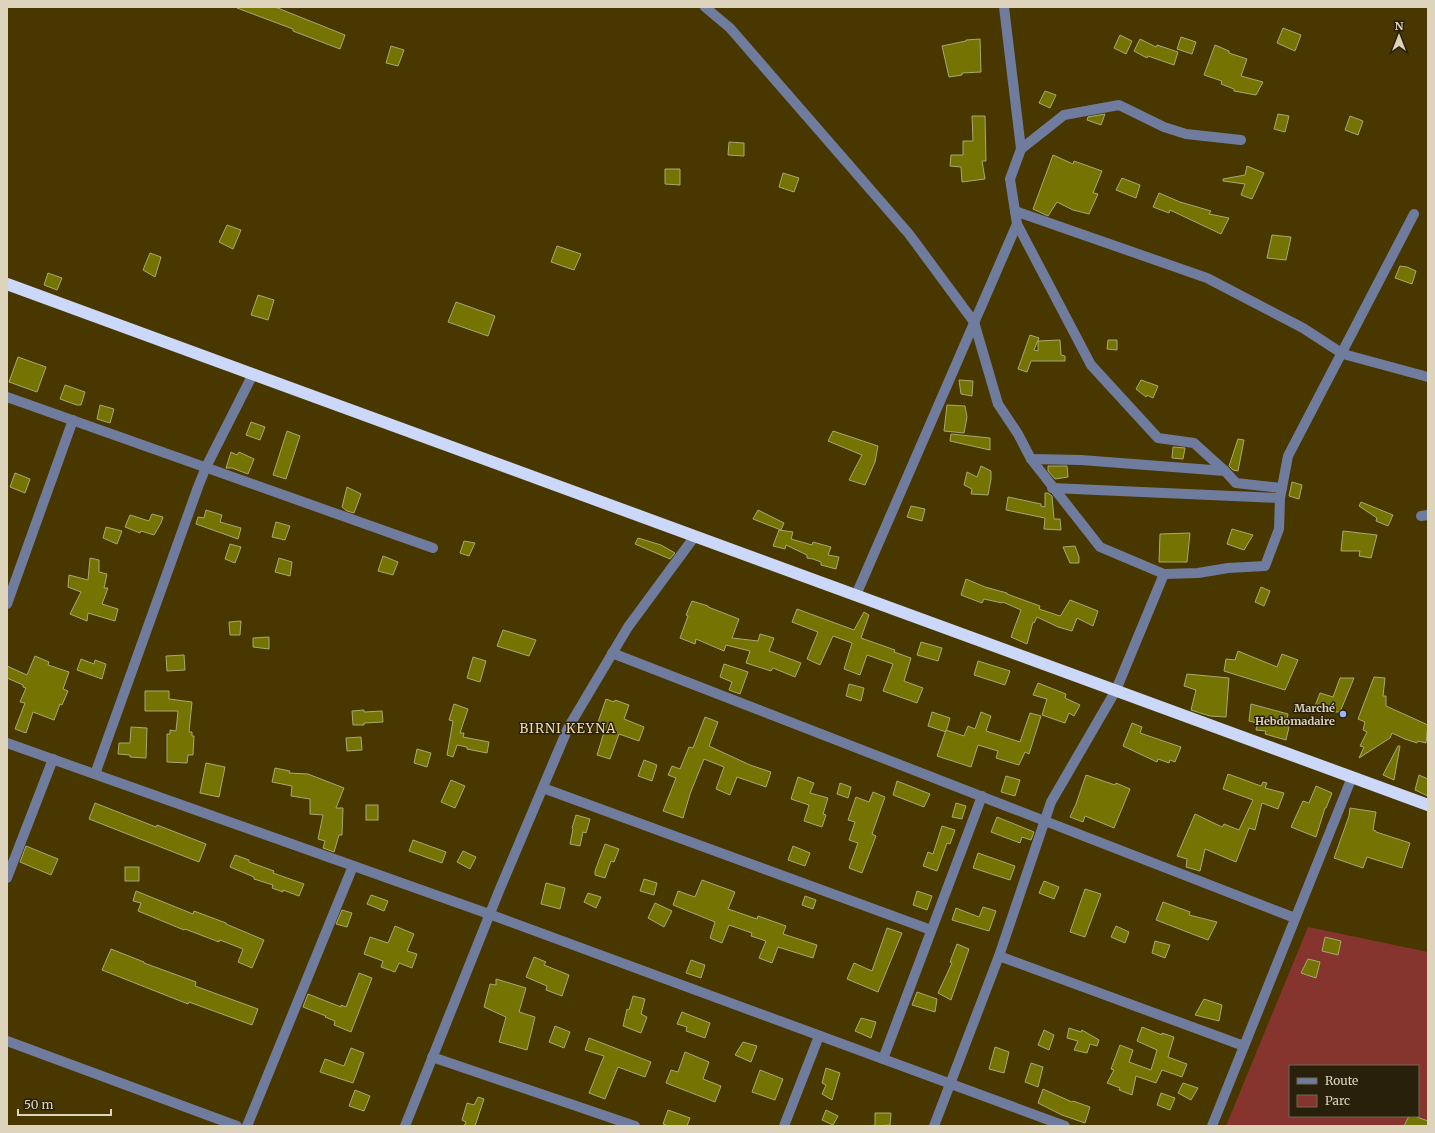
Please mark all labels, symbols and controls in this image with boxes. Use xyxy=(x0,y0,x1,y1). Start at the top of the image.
north arrow xyxy=(1379,16,1419,56)
text: N xyxy=(1395,19,1404,33)
place label: Marché Hebdomadaire xyxy=(1255,701,1335,728)
marker: Marché Hebdomadaire xyxy=(1338,709,1348,719)
district label: BIRNI KEYNA xyxy=(520,720,616,737)
legend xyxy=(1289,1065,1419,1117)
text: Route xyxy=(1325,1073,1358,1088)
scale bar xyxy=(18,1091,111,1117)
text: Parc xyxy=(1325,1093,1350,1108)
text: 50 m xyxy=(24,1097,53,1112)

